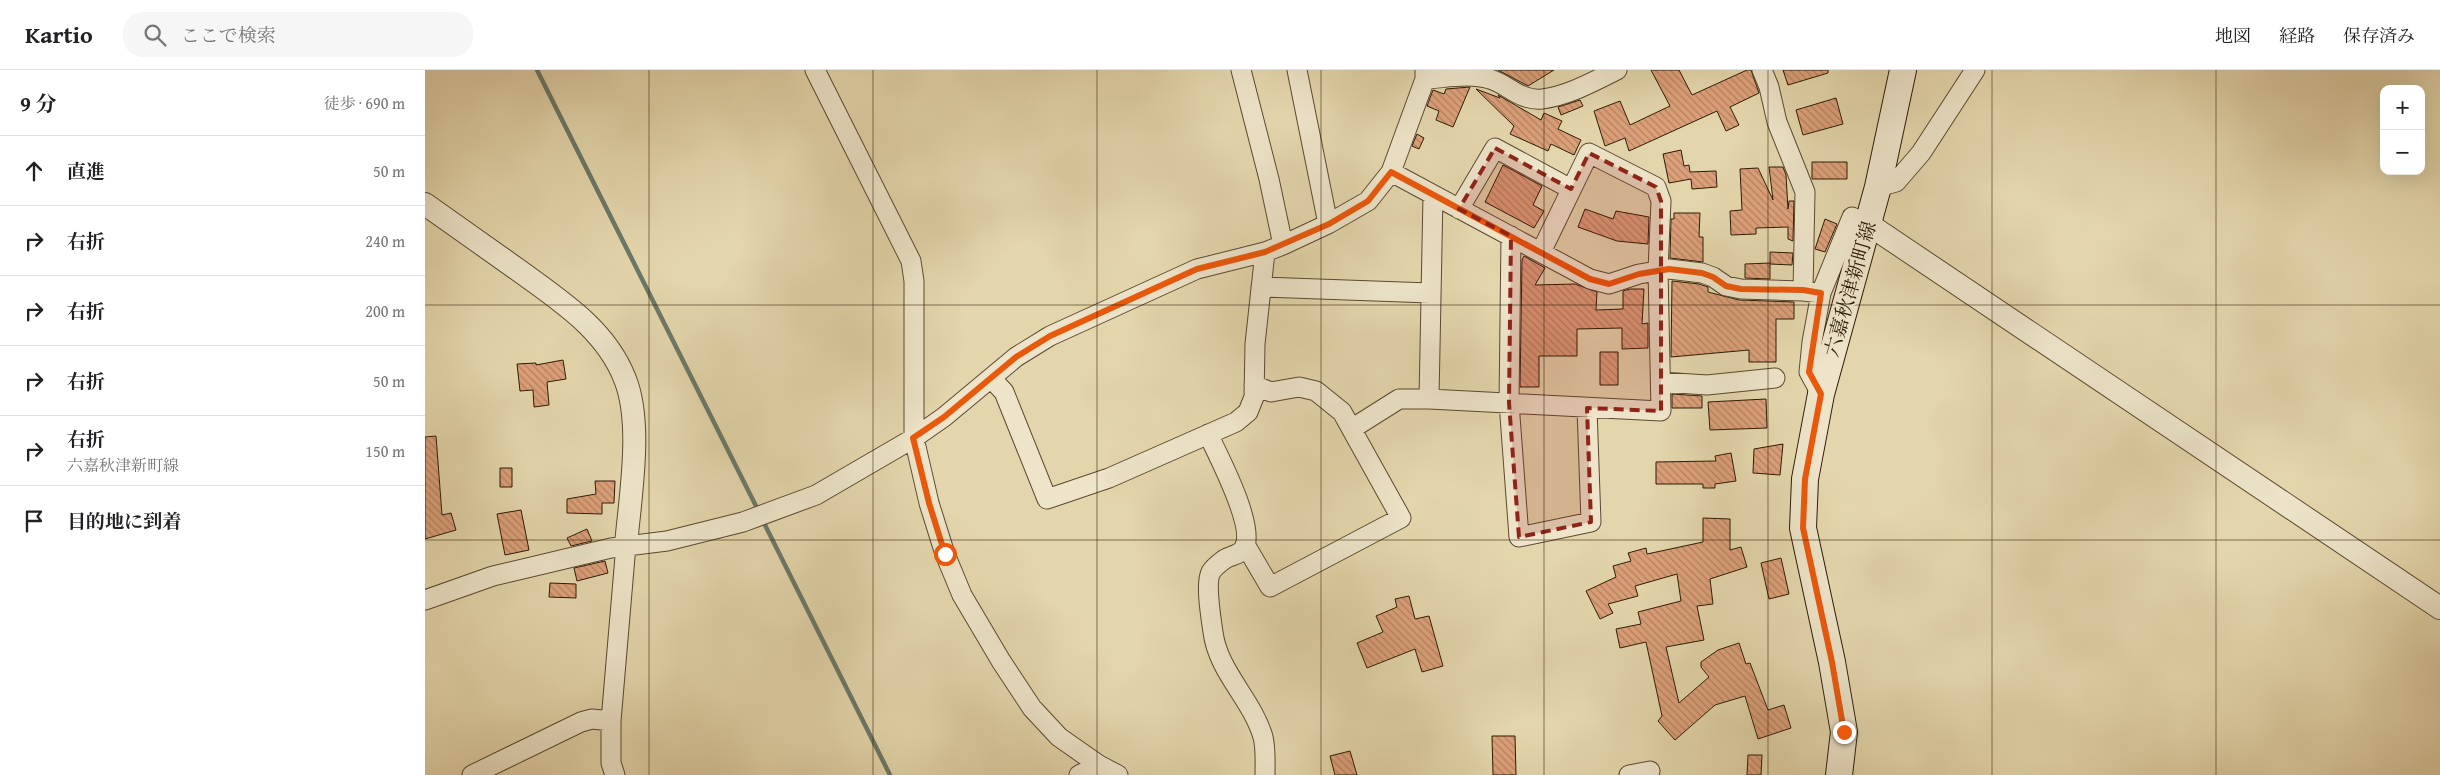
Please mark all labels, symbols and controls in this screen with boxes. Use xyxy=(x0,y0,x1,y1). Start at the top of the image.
search box xyxy=(123,12,473,57)
text: Kartio xyxy=(25,17,93,52)
icon: search xyxy=(141,21,169,49)
text: ここで検索 xyxy=(181,21,276,49)
text: 地図 xyxy=(2215,22,2251,49)
text: 経路 xyxy=(2279,22,2315,49)
text: 保存済み xyxy=(2343,22,2415,49)
map controls xyxy=(2380,85,2425,175)
button: + xyxy=(2380,85,2425,130)
text: 9 分 xyxy=(20,88,57,119)
text: 徒歩 · 690 m xyxy=(324,91,405,115)
button: − xyxy=(2380,130,2425,175)
icon: ahead xyxy=(20,157,48,185)
text: 直進 xyxy=(67,157,105,185)
text: 50 m xyxy=(373,159,405,183)
street label: 六嘉秋津新町線 xyxy=(1816,218,1883,360)
icon: right xyxy=(20,227,48,255)
text: 右折 xyxy=(67,227,105,255)
text: 240 m xyxy=(365,229,405,253)
icon: right xyxy=(20,297,48,325)
text: 右折 xyxy=(67,297,105,325)
text: 200 m xyxy=(365,299,405,323)
icon: right xyxy=(20,367,48,395)
text: 右折 xyxy=(67,367,105,395)
text: 50 m xyxy=(373,369,405,393)
text: 右折 xyxy=(67,425,105,453)
icon: right xyxy=(20,437,48,465)
text: 150 m xyxy=(365,439,405,463)
text: 六嘉秋津新町線 xyxy=(67,453,179,477)
icon: arrive xyxy=(20,507,48,535)
text: 目的地に到着 xyxy=(67,507,181,535)
route start xyxy=(934,543,957,566)
route end xyxy=(1833,721,1856,744)

